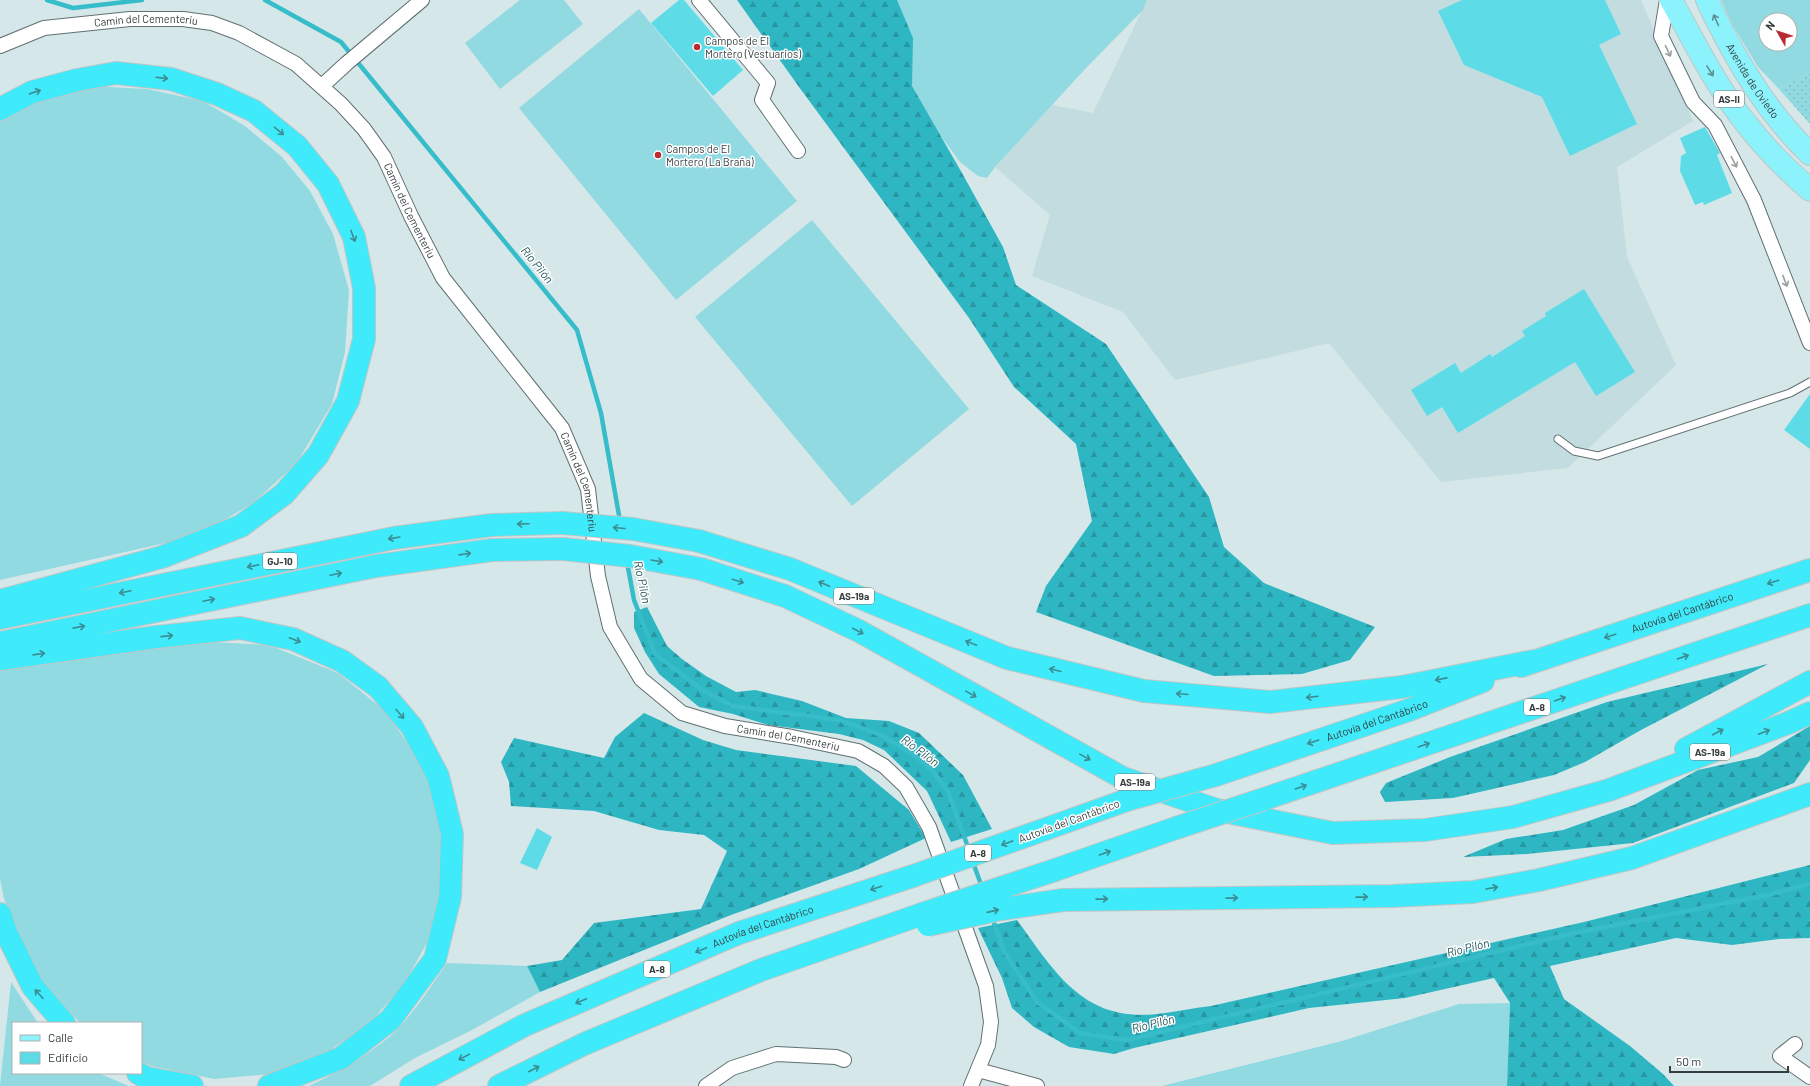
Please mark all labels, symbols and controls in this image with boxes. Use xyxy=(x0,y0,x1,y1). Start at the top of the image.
street label: Camín del Cementeriu xyxy=(93,12,199,29)
north arrow xyxy=(1758,12,1798,52)
one-way arrow xyxy=(1712,14,1719,26)
text: N xyxy=(1762,18,1777,32)
place label: Campos de El Mortero (Vestuarios) xyxy=(705,34,801,60)
street label: Avenida de Oviedo xyxy=(1724,41,1782,121)
marker: Campos de El Mortero (Vestuarios) xyxy=(692,42,702,52)
one-way arrow xyxy=(1665,45,1672,57)
one-way arrow xyxy=(1707,65,1715,77)
one-way arrow xyxy=(155,75,168,82)
one-way arrow xyxy=(28,87,40,95)
road number: AS-II xyxy=(1714,91,1744,107)
one-way arrow xyxy=(273,127,284,136)
place label: Campos de El Mortero (La Braña) xyxy=(666,142,754,168)
marker: Campos de El Mortero (La Braña) xyxy=(653,150,663,160)
one-way arrow xyxy=(1731,156,1738,168)
street label: Camín del Cementeriu xyxy=(382,161,439,260)
one-way arrow xyxy=(350,229,358,241)
water label: Río Pilón xyxy=(519,243,557,286)
one-way arrow xyxy=(1782,274,1790,286)
street label: Camín del Cementeriu xyxy=(559,430,600,533)
one-way arrow xyxy=(517,520,530,528)
one-way arrow xyxy=(613,524,626,531)
one-way arrow xyxy=(388,534,401,542)
one-way arrow xyxy=(458,550,471,558)
road number: GJ-10 xyxy=(263,553,297,569)
one-way arrow xyxy=(650,557,663,565)
water label: Río Pilón xyxy=(632,559,654,604)
one-way arrow xyxy=(247,563,260,571)
one-way arrow xyxy=(329,570,342,578)
one-way arrow xyxy=(731,578,744,585)
one-way arrow xyxy=(819,579,831,587)
one-way arrow xyxy=(1767,579,1779,587)
road number: AS-19a xyxy=(834,588,874,604)
one-way arrow xyxy=(119,589,132,597)
street label: Autovía del Cantábrico xyxy=(1630,589,1735,635)
one-way arrow xyxy=(202,596,215,604)
one-way arrow xyxy=(73,623,86,631)
one-way arrow xyxy=(852,627,864,635)
one-way arrow xyxy=(160,632,173,640)
one-way arrow xyxy=(1603,633,1616,640)
one-way arrow xyxy=(289,637,301,645)
one-way arrow xyxy=(965,639,977,647)
one-way arrow xyxy=(32,650,45,658)
one-way arrow xyxy=(1677,653,1689,661)
one-way arrow xyxy=(1049,665,1062,673)
one-way arrow xyxy=(1434,675,1447,683)
one-way arrow xyxy=(965,690,977,698)
one-way arrow xyxy=(1176,691,1189,698)
one-way arrow xyxy=(1306,693,1319,701)
one-way arrow xyxy=(1554,695,1567,702)
street label: Autovía del Cantábrico xyxy=(1324,696,1429,743)
road number: A-8 xyxy=(1524,699,1550,715)
one-way arrow xyxy=(396,708,405,719)
street label: Camín del Cementeriu xyxy=(736,721,841,753)
one-way arrow xyxy=(1757,727,1769,735)
one-way arrow xyxy=(1712,728,1724,735)
water label: Río Pilón xyxy=(899,732,942,769)
one-way arrow xyxy=(1308,739,1320,747)
one-way arrow xyxy=(1417,740,1429,748)
road number: AS-19a xyxy=(1690,744,1730,760)
one-way arrow xyxy=(1079,754,1091,761)
road number: AS-19a xyxy=(1115,774,1155,790)
one-way arrow xyxy=(1294,782,1306,790)
street label: Autovía del Cantábrico xyxy=(1017,796,1121,845)
one-way arrow xyxy=(1001,839,1013,847)
road number: A-8 xyxy=(965,845,991,861)
one-way arrow xyxy=(1099,848,1111,856)
one-way arrow xyxy=(1485,884,1498,892)
one-way arrow xyxy=(870,885,882,893)
one-way arrow xyxy=(1355,893,1368,901)
one-way arrow xyxy=(1225,894,1238,902)
one-way arrow xyxy=(1095,895,1108,903)
street label: Autovía del Cantábrico xyxy=(710,902,815,950)
one-way arrow xyxy=(987,906,1000,914)
water label: Río Pilón xyxy=(1445,935,1490,959)
one-way arrow xyxy=(695,947,707,954)
road number: A-8 xyxy=(644,961,670,977)
one-way arrow xyxy=(34,989,43,999)
one-way arrow xyxy=(576,998,588,1005)
water label: Río Pilón xyxy=(1130,1011,1175,1035)
legend xyxy=(12,1022,142,1074)
text: Calle xyxy=(48,1030,73,1044)
scale bar xyxy=(1670,1048,1788,1074)
text: Edificio xyxy=(48,1050,88,1064)
one-way arrow xyxy=(458,1054,470,1061)
text: 50 m xyxy=(1676,1054,1701,1068)
one-way arrow xyxy=(528,1064,540,1072)

